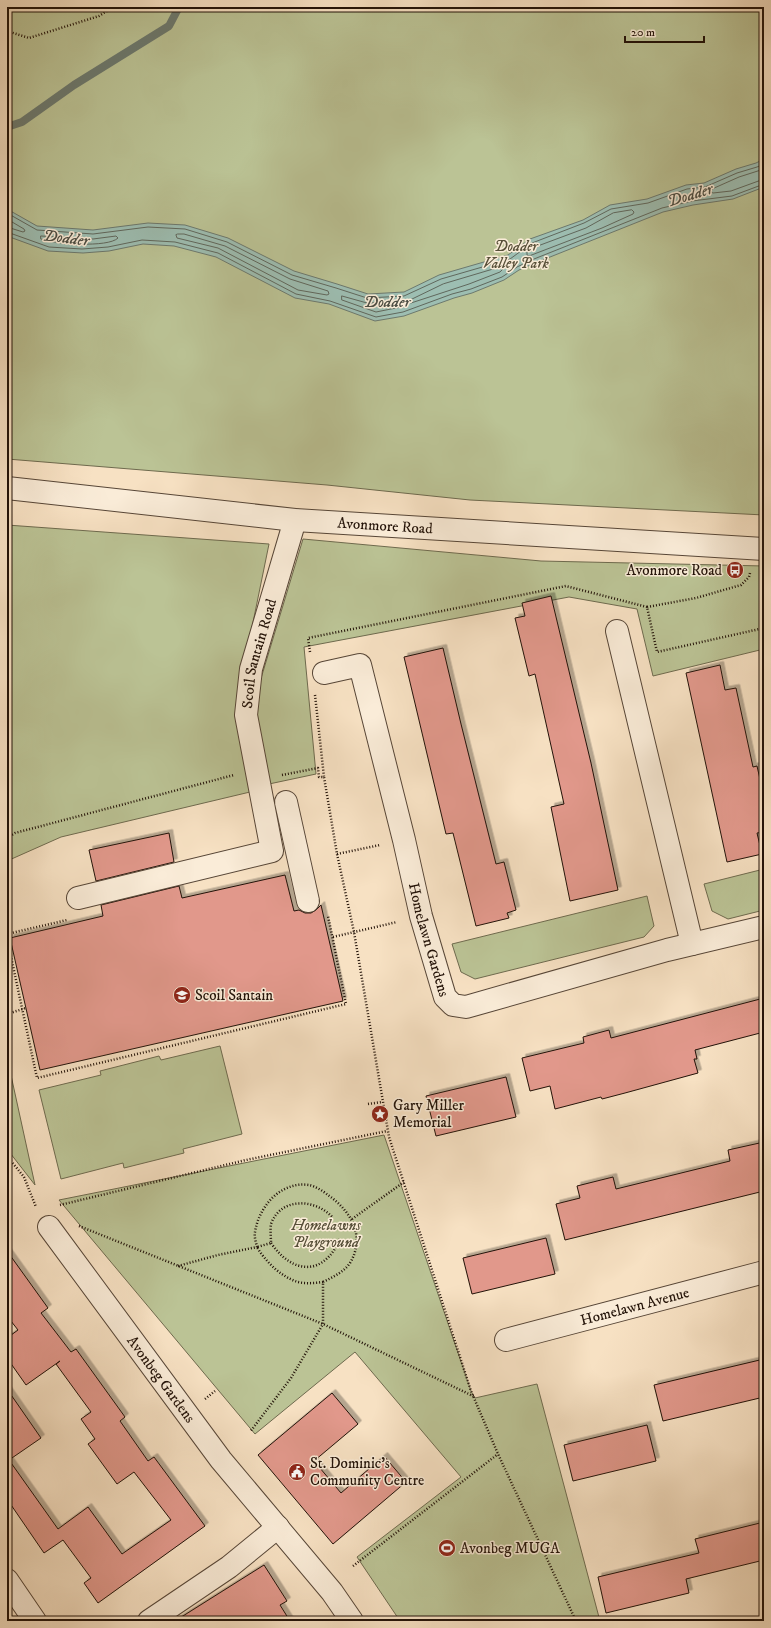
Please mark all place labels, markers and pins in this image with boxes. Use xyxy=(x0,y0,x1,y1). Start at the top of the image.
bus stop icon: Avonmore Road xyxy=(725,560,745,580)
place label: Avonmore Road xyxy=(627,561,723,580)
school or university icon: Scoil Santain xyxy=(172,985,192,1005)
place label: Scoil Santain xyxy=(195,986,273,1005)
place label: Gary Miller Memorial xyxy=(393,1096,465,1132)
place icon: Gary Miller Memorial xyxy=(370,1104,390,1124)
place label: St. Dominic's Community Centre xyxy=(310,1454,424,1490)
public building icon: St. Dominic's Community Centre xyxy=(287,1462,307,1482)
sports icon: Avonbeg MUGA xyxy=(437,1538,457,1558)
place label: Avonbeg MUGA xyxy=(460,1539,560,1558)

